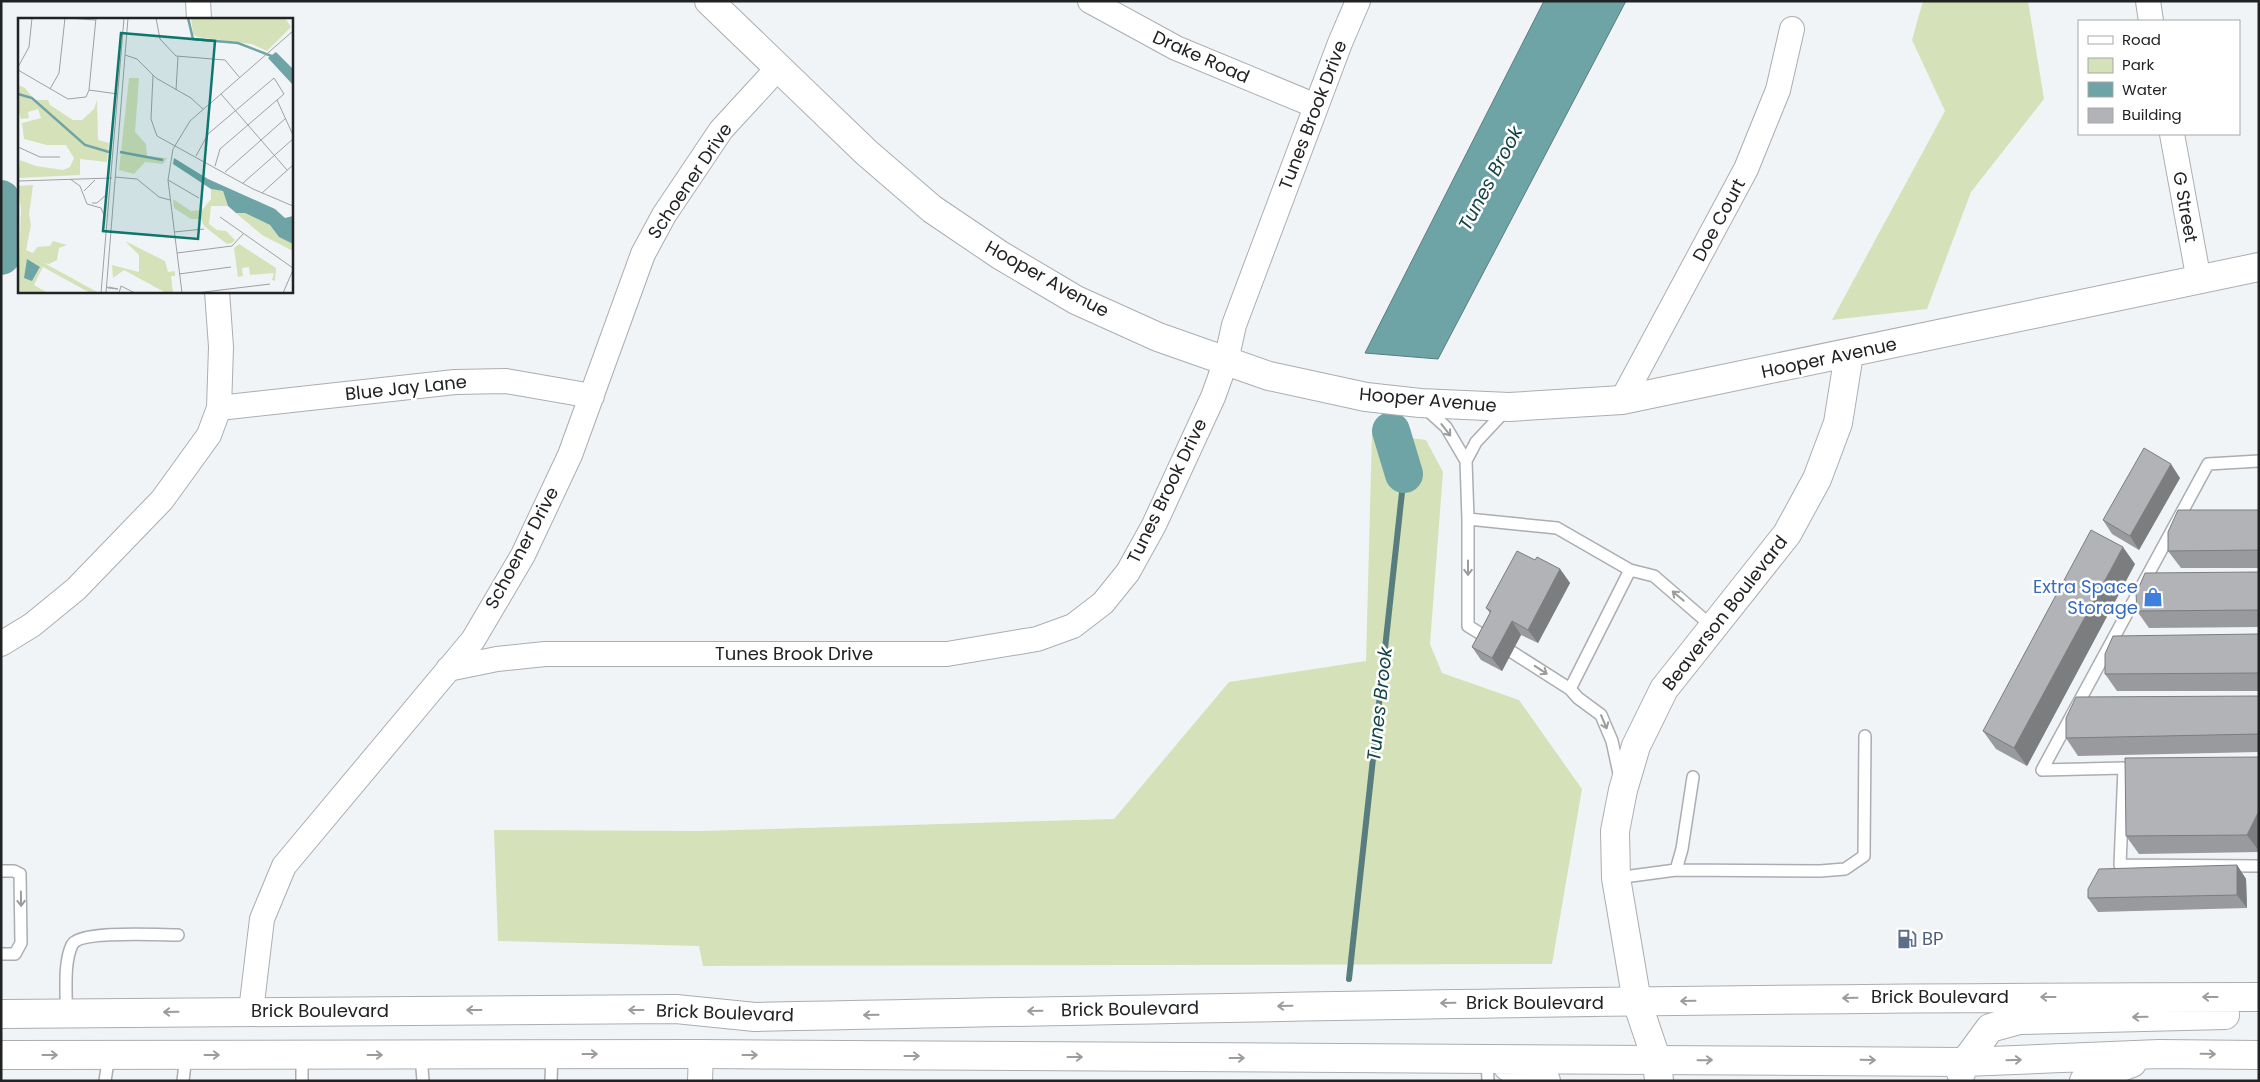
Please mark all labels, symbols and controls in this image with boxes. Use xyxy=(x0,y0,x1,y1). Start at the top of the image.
inset map xyxy=(18,18,292,292)
legend xyxy=(2078,20,2240,135)
street label: Drake Road xyxy=(1149,24,1254,89)
text: Road xyxy=(2122,29,2161,50)
street label: Tunes Brook Drive xyxy=(1273,37,1353,193)
text: Park xyxy=(2122,54,2154,75)
text: Water xyxy=(2122,79,2168,100)
text: Building xyxy=(2122,104,2182,125)
street label: Schoener Drive xyxy=(641,118,738,244)
water label: Tunes Brook xyxy=(1452,120,1530,235)
street label: G Street xyxy=(2167,170,2204,244)
street label: Doe Court xyxy=(1686,174,1751,266)
street label: Hooper Avenue xyxy=(981,234,1114,323)
street label: Hooper Avenue xyxy=(1759,331,1899,384)
street label: Blue Jay Lane xyxy=(344,369,468,406)
street label: Hooper Avenue xyxy=(1358,381,1498,418)
street label: Tunes Brook Drive xyxy=(1121,414,1212,567)
one-way arrow xyxy=(1440,423,1451,436)
street label: Schoener Drive xyxy=(479,482,564,613)
street label: Beaverson Boulevard xyxy=(1656,530,1793,695)
one-way arrow xyxy=(1463,560,1473,576)
place label: Extra Space Storage xyxy=(2033,574,2138,620)
shop icon: Extra Space Storage xyxy=(2142,586,2164,608)
one-way arrow xyxy=(1671,590,1684,602)
street label: Tunes Brook Drive xyxy=(715,641,873,666)
water label: Tunes Brook xyxy=(1360,644,1399,763)
one-way arrow xyxy=(1534,665,1548,676)
one-way arrow xyxy=(1600,714,1610,729)
one-way arrow xyxy=(16,890,25,906)
place label: BP xyxy=(1922,926,1943,951)
fuel station icon: BP xyxy=(1896,928,1918,950)
street label: Brick Boulevard xyxy=(1871,984,2009,1009)
street label: Brick Boulevard xyxy=(1466,990,1604,1015)
one-way arrow xyxy=(2040,992,2056,1002)
one-way arrow xyxy=(2202,992,2218,1002)
one-way arrow xyxy=(1842,993,1858,1003)
street label: Brick Boulevard xyxy=(1061,995,1199,1022)
one-way arrow xyxy=(1680,996,1696,1006)
street label: Brick Boulevard xyxy=(251,998,389,1023)
street label: Brick Boulevard xyxy=(656,998,794,1027)
one-way arrow xyxy=(1440,999,1456,1008)
one-way arrow xyxy=(1278,1001,1294,1011)
one-way arrow xyxy=(466,1005,482,1015)
one-way arrow xyxy=(629,1005,645,1015)
one-way arrow xyxy=(1028,1007,1044,1016)
one-way arrow xyxy=(164,1008,180,1017)
one-way arrow xyxy=(863,1010,880,1020)
one-way arrow xyxy=(2132,1012,2148,1022)
one-way arrow xyxy=(582,1049,598,1059)
one-way arrow xyxy=(2200,1049,2216,1059)
one-way arrow xyxy=(42,1050,58,1060)
one-way arrow xyxy=(204,1050,220,1060)
one-way arrow xyxy=(366,1050,383,1060)
one-way arrow xyxy=(741,1050,757,1059)
one-way arrow xyxy=(904,1051,920,1061)
one-way arrow xyxy=(1066,1052,1082,1062)
one-way arrow xyxy=(1228,1053,1245,1063)
one-way arrow xyxy=(1697,1055,1713,1065)
one-way arrow xyxy=(1860,1055,1876,1065)
one-way arrow xyxy=(2006,1055,2022,1064)

